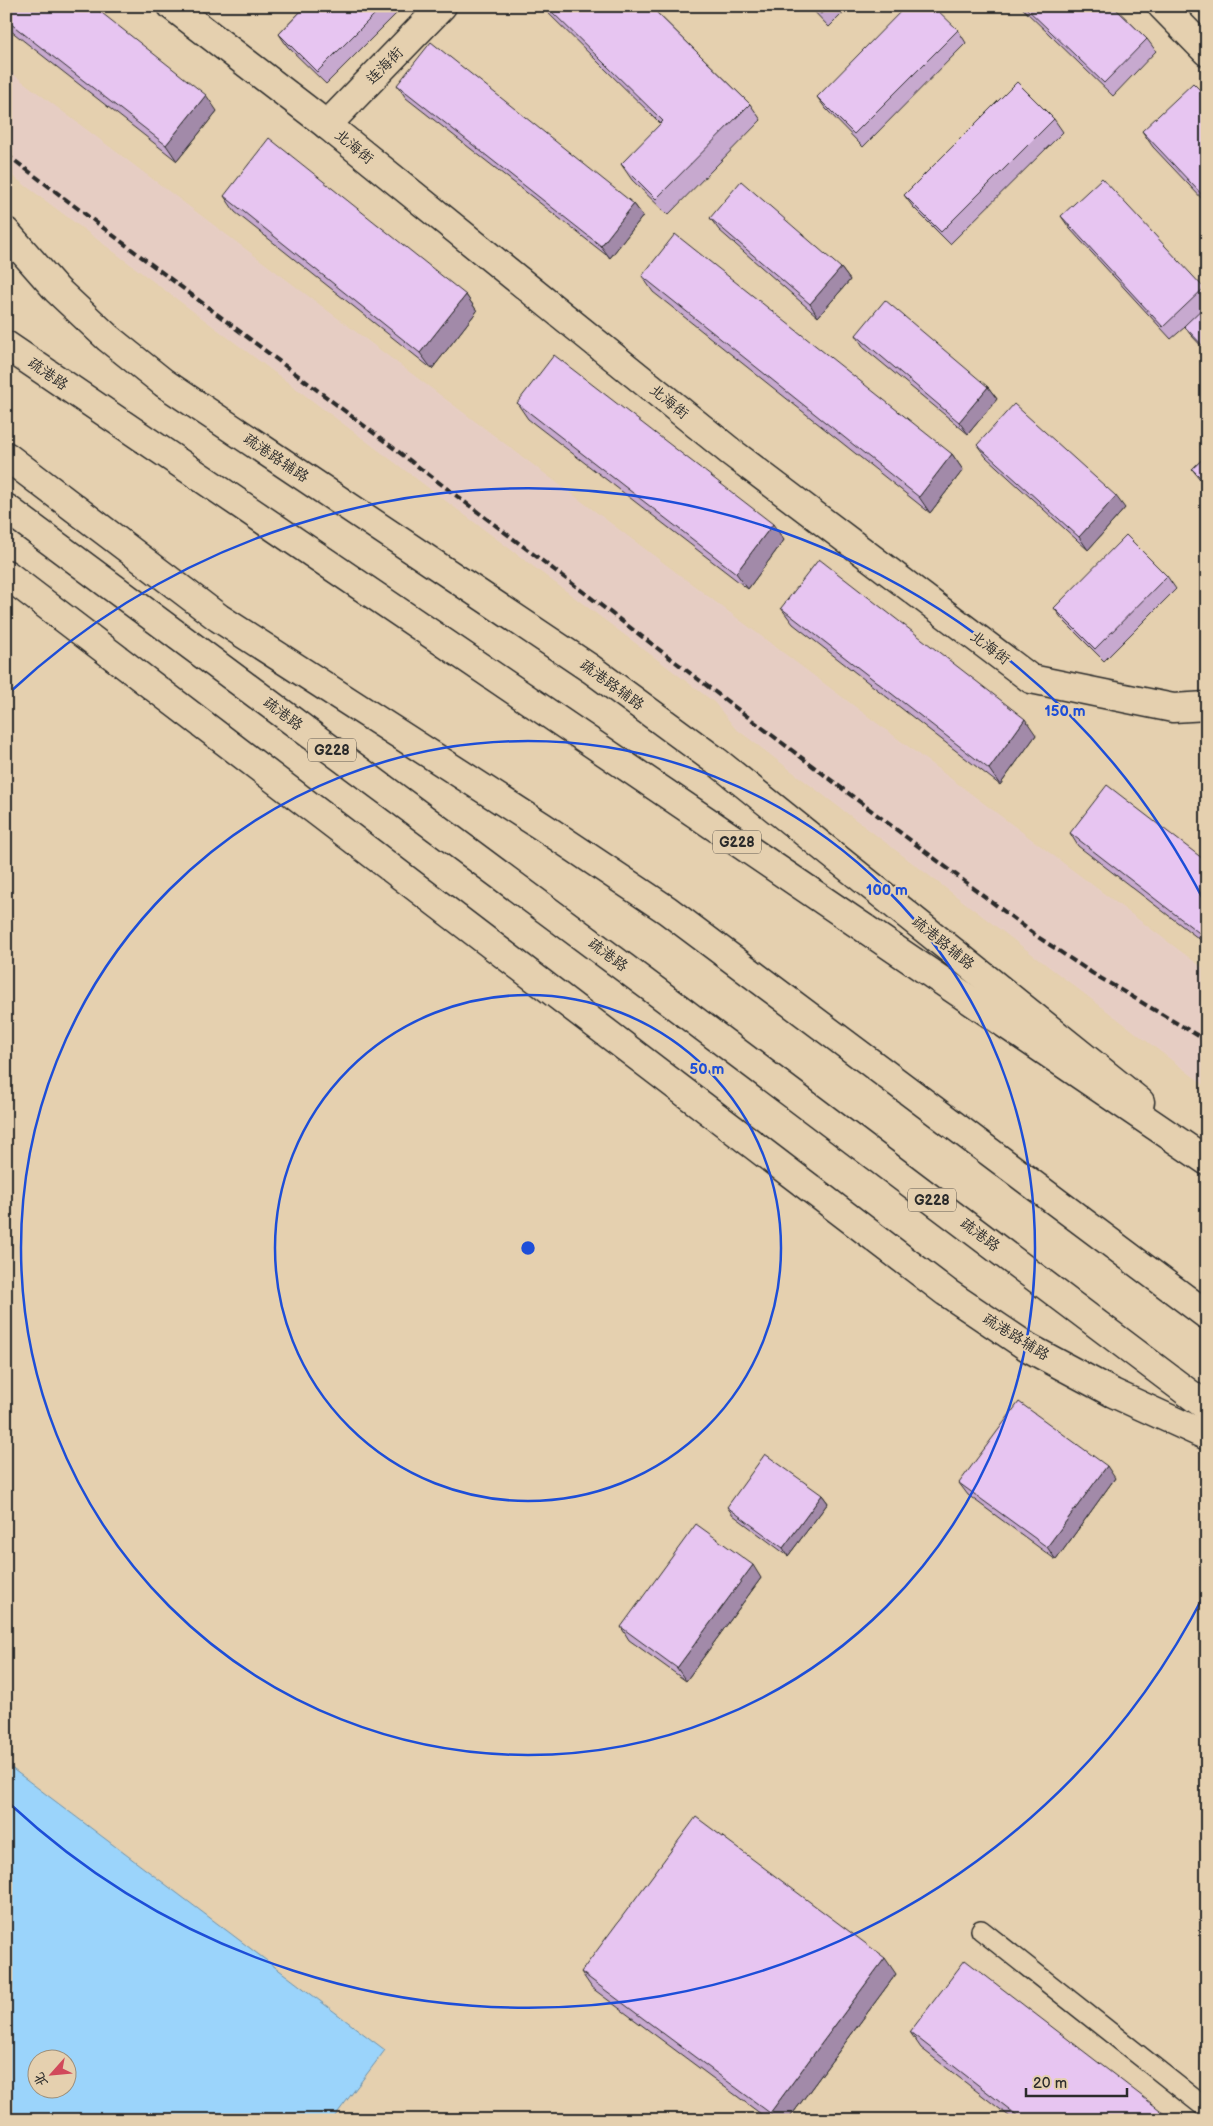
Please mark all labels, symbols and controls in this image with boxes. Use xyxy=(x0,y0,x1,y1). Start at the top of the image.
street label: 连海街 xyxy=(363,43,407,89)
street label: 北海街 xyxy=(331,125,377,169)
street label: 疏港路 xyxy=(24,353,72,395)
street label: 北海街 xyxy=(646,380,692,424)
street label: 疏港路辅路 xyxy=(240,429,312,487)
street label: 北海街 xyxy=(966,627,1014,669)
street label: 疏港路辅路 xyxy=(576,655,648,715)
street label: 疏港路 xyxy=(259,693,307,735)
text: 150 m xyxy=(1044,702,1086,721)
road number: G228 xyxy=(308,738,356,762)
road number: G228 xyxy=(713,830,761,854)
text: 100 m xyxy=(866,881,908,900)
street label: 疏港路辅路 xyxy=(908,912,978,974)
street label: 疏港路 xyxy=(584,934,632,976)
text: 50 m xyxy=(690,1060,725,1079)
road number: G228 xyxy=(908,1188,956,1212)
street label: 疏港路 xyxy=(956,1214,1004,1256)
centre of rings xyxy=(519,1239,537,1257)
street label: 疏港路辅路 xyxy=(979,1309,1053,1365)
north arrow xyxy=(28,2048,78,2098)
scale bar xyxy=(1026,2066,1127,2098)
text: 北 xyxy=(30,2070,52,2090)
text: 20 m xyxy=(1033,2074,1067,2093)

